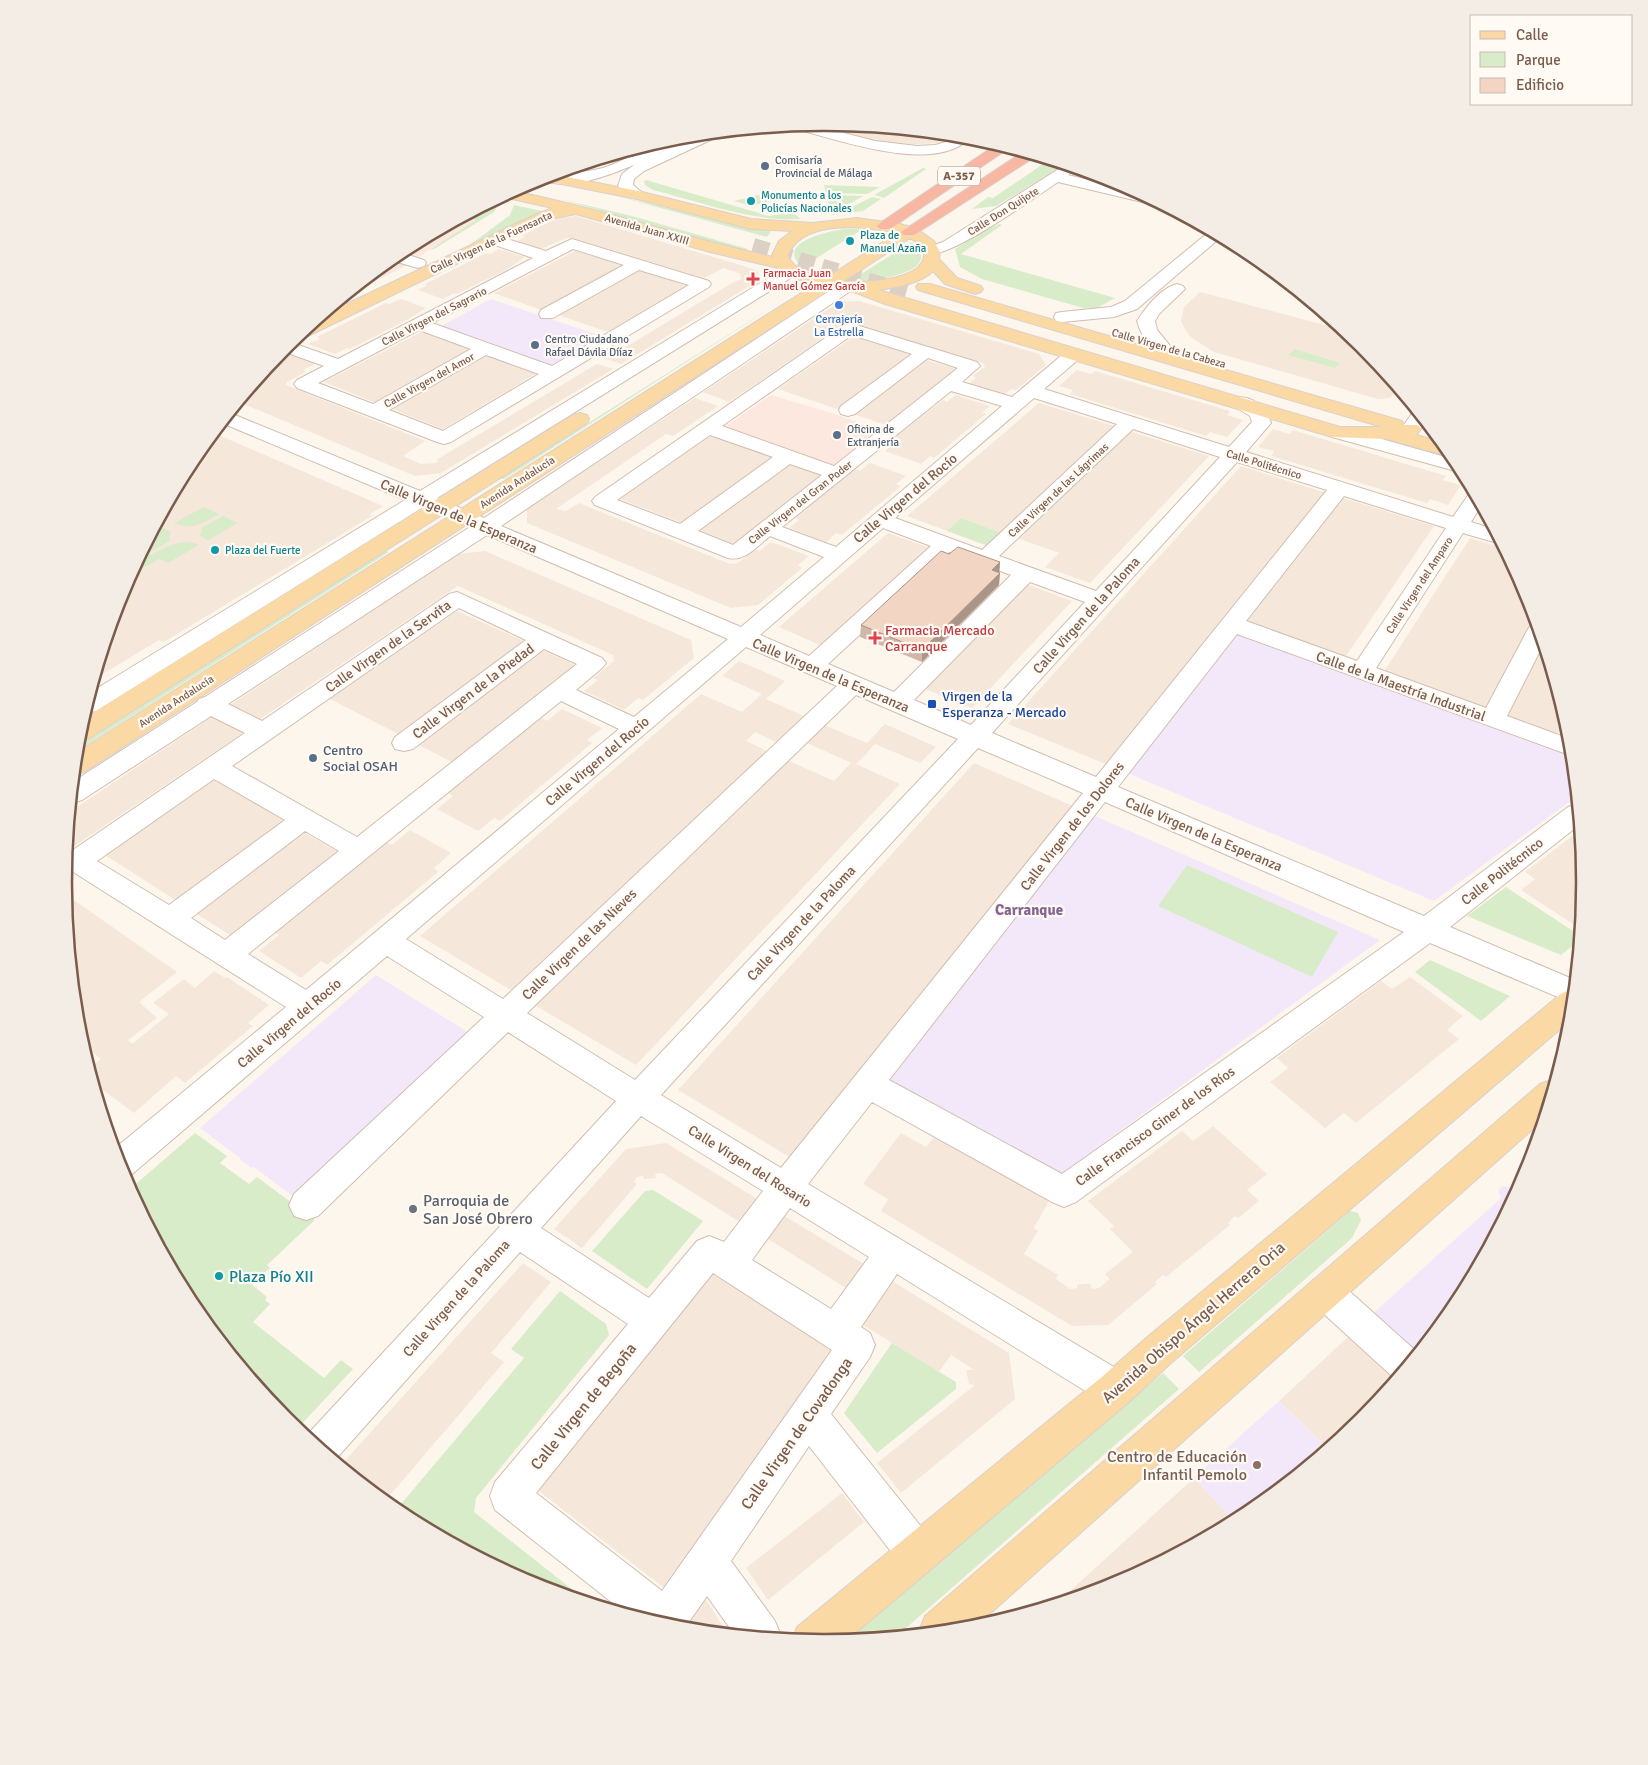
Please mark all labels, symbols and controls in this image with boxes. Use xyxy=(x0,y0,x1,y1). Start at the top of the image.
legend xyxy=(1470,15,1633,105)
text: Calle xyxy=(1516,26,1549,44)
text: Parque xyxy=(1516,51,1561,69)
text: Edificio xyxy=(1516,76,1564,94)
place label: Comisaría Provincial de Málaga xyxy=(775,154,873,180)
marker: Comisaría Provincial de Málaga xyxy=(759,160,771,172)
road number: A-357 xyxy=(938,167,980,186)
street label: Calle Don Quijote xyxy=(965,184,1041,239)
place label: Monumento a los Policías Nacionales xyxy=(761,189,852,215)
marker: Monumento a los Policías Nacionales xyxy=(745,195,757,207)
street label: Calle Virgen de la Fuensanta xyxy=(428,208,555,276)
street label: Avenida Juan XXIII xyxy=(603,211,691,248)
place label: Plaza de Manuel Azaña xyxy=(860,229,927,255)
marker: Plaza de Manuel Azaña xyxy=(844,235,856,247)
place label: Farmacia Juan Manuel Gómez García xyxy=(763,267,866,293)
marker: Farmacia Juan Manuel Gómez García xyxy=(747,273,759,285)
street label: Calle Virgen del Sagrario xyxy=(380,284,489,349)
marker: Cerrajería La Estrella xyxy=(833,299,845,311)
place label: Cerrajería La Estrella xyxy=(814,313,864,339)
street label: Calle Virgen de la Cabeza xyxy=(1110,326,1228,371)
place label: Centro Ciudadano Rafael Dávila Dííaz xyxy=(545,333,633,359)
marker: Centro Ciudadano Rafael Dávila Dííaz xyxy=(529,339,541,351)
street label: Calle Virgen del Amor xyxy=(382,350,477,411)
place label: Oficina de Extranjería xyxy=(847,423,899,449)
marker: Oficina de Extranjería xyxy=(831,429,843,441)
street label: Calle Virgen de las Lágrimas xyxy=(1005,440,1111,540)
street label: Calle Politécnico xyxy=(1225,447,1303,482)
street label: Calle Virgen del Rocío xyxy=(850,450,961,547)
street label: Avenida Andalucía xyxy=(477,453,558,512)
street label: Calle Virgen del Gran Poder xyxy=(746,458,855,547)
street label: Calle Virgen de la Esperanza xyxy=(378,476,540,557)
street label: Calle Virgen del Amparo xyxy=(1383,534,1456,636)
marker: Plaza del Fuerte xyxy=(209,544,221,556)
place label: Plaza del Fuerte xyxy=(225,544,300,557)
street label: Calle Virgen de la Paloma xyxy=(1029,553,1143,677)
street label: Calle Virgen de la Servita xyxy=(322,597,454,696)
place label: Farmacia Mercado Carranque xyxy=(885,622,995,655)
marker: Farmacia Mercado Carranque xyxy=(869,632,881,644)
street label: Calle Virgen de la Esperanza xyxy=(750,635,912,716)
street label: Calle Virgen de la Piedad xyxy=(409,640,537,743)
street label: Calle de la Maestría Industrial xyxy=(1314,648,1488,725)
street label: Avenida Andalucía xyxy=(136,672,217,731)
place label: Virgen de la Esperanza - Mercado xyxy=(942,688,1066,721)
marker: Virgen de la Esperanza - Mercado xyxy=(926,698,938,710)
street label: Calle Virgen del Rocío xyxy=(542,713,653,810)
place label: Centro Social OSAH xyxy=(323,742,398,775)
marker: Centro Social OSAH xyxy=(307,752,319,764)
street label: Calle Virgen de los Dolores xyxy=(1017,758,1128,894)
street label: Calle Virgen de la Esperanza xyxy=(1123,794,1285,875)
street label: Calle Politécnico xyxy=(1458,834,1547,909)
street label: Calle Virgen de la Paloma xyxy=(743,862,859,985)
street label: Calle Virgen de las Nieves xyxy=(518,885,640,1004)
district label: Carranque xyxy=(995,901,1063,919)
street label: Calle Virgen del Rocío xyxy=(234,975,345,1072)
street label: Calle Francisco Giner de los Ríos xyxy=(1072,1063,1238,1190)
street label: Calle Virgen del Rosario xyxy=(685,1122,815,1211)
place label: Parroquia de San José Obrero xyxy=(423,1191,533,1229)
marker: Parroquia de San José Obrero xyxy=(407,1203,419,1215)
street label: Calle Virgen de la Paloma xyxy=(399,1236,513,1360)
street label: Avenida Obispo Ángel Herrera Oria xyxy=(1098,1238,1289,1408)
place label: Plaza Pío XII xyxy=(229,1267,314,1287)
marker: Plaza Pío XII xyxy=(213,1270,225,1282)
street label: Calle Virgen de Begoña xyxy=(526,1339,641,1474)
street label: Calle Virgen de Covadonga xyxy=(737,1354,857,1514)
place label: Centro de Educación Infantil Pemolo xyxy=(1107,1447,1247,1485)
marker: Centro de Educación Infantil Pemolo xyxy=(1251,1459,1263,1471)

